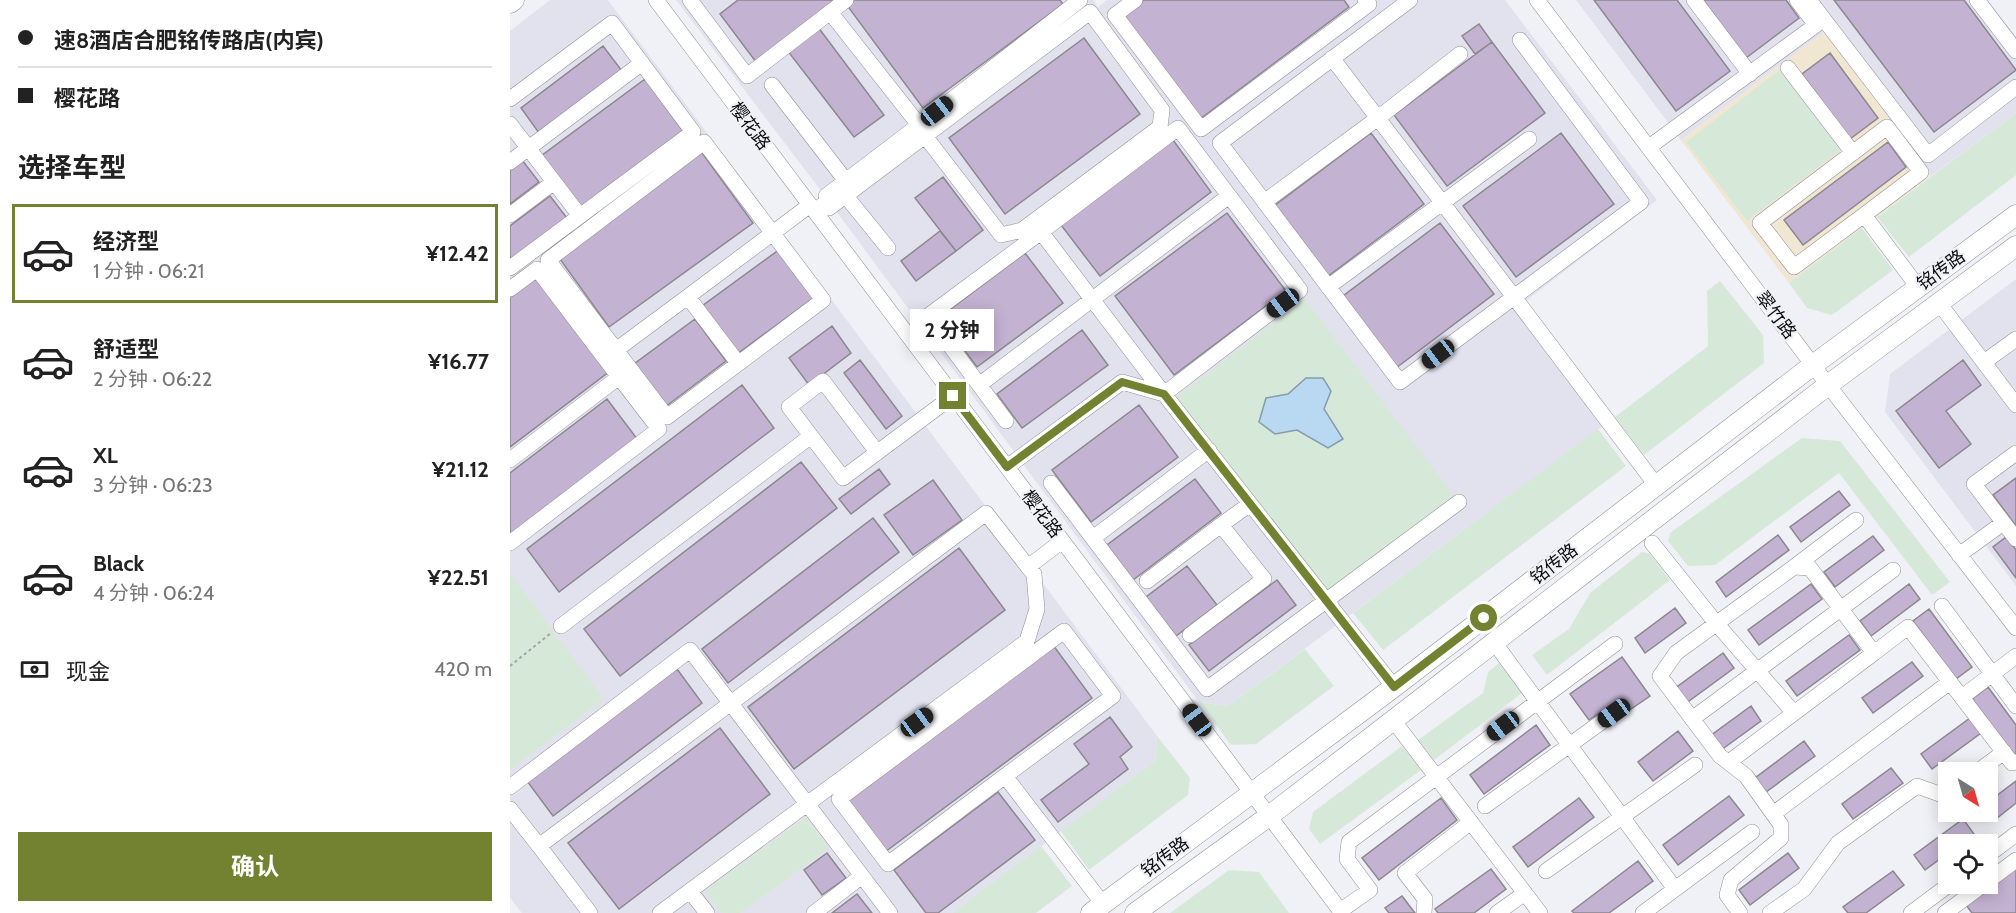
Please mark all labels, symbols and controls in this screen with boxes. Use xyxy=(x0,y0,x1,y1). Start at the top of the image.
text: 速8酒店合肥铭传路店(内宾) xyxy=(54,27,324,54)
text: 樱花路 xyxy=(54,85,120,112)
car xyxy=(917,93,957,129)
street label: 樱花路 xyxy=(725,98,775,154)
text: 选择车型 xyxy=(18,151,126,184)
icon: car xyxy=(21,227,75,281)
text: 经济型 xyxy=(93,228,159,255)
text: ¥12.42 xyxy=(426,240,489,267)
street label: 铭传路 xyxy=(1913,245,1969,295)
text: 1 分钟 · 06:21 xyxy=(93,259,204,283)
car xyxy=(1263,285,1303,321)
street label: 翠竹路 xyxy=(1751,287,1801,343)
callout: 2 分钟 xyxy=(911,309,995,351)
text: 2 分钟 xyxy=(924,318,980,342)
icon: car xyxy=(21,335,75,389)
text: 舒适型 xyxy=(93,336,159,363)
car xyxy=(1418,336,1458,372)
text: ¥16.77 xyxy=(428,348,489,375)
text: 2 分钟 · 06:22 xyxy=(93,367,212,391)
route end xyxy=(939,382,966,409)
text: XL xyxy=(93,442,118,469)
icon: car xyxy=(21,443,75,497)
text: ¥21.12 xyxy=(432,456,489,483)
text: 3 分钟 · 06:23 xyxy=(93,473,213,497)
street label: 樱花路 xyxy=(1017,486,1067,542)
street label: 铭传路 xyxy=(1526,539,1582,589)
text: Black xyxy=(93,550,144,577)
icon: car xyxy=(21,551,75,605)
text: ¥22.51 xyxy=(428,564,489,591)
text: 4 分钟 · 06:24 xyxy=(93,581,214,605)
route start xyxy=(1470,604,1497,631)
icon: cash xyxy=(18,653,51,686)
text: 420 m xyxy=(434,657,492,681)
text: 现金 xyxy=(66,658,110,685)
car xyxy=(1594,695,1634,731)
car xyxy=(1179,700,1215,740)
car xyxy=(897,704,937,740)
car xyxy=(1483,708,1523,744)
north arrow xyxy=(1938,762,1998,822)
map controls xyxy=(1938,762,1998,894)
button: 确认 xyxy=(18,832,492,901)
street label: 铭传路 xyxy=(1137,832,1193,882)
button: locate xyxy=(1938,834,1998,894)

